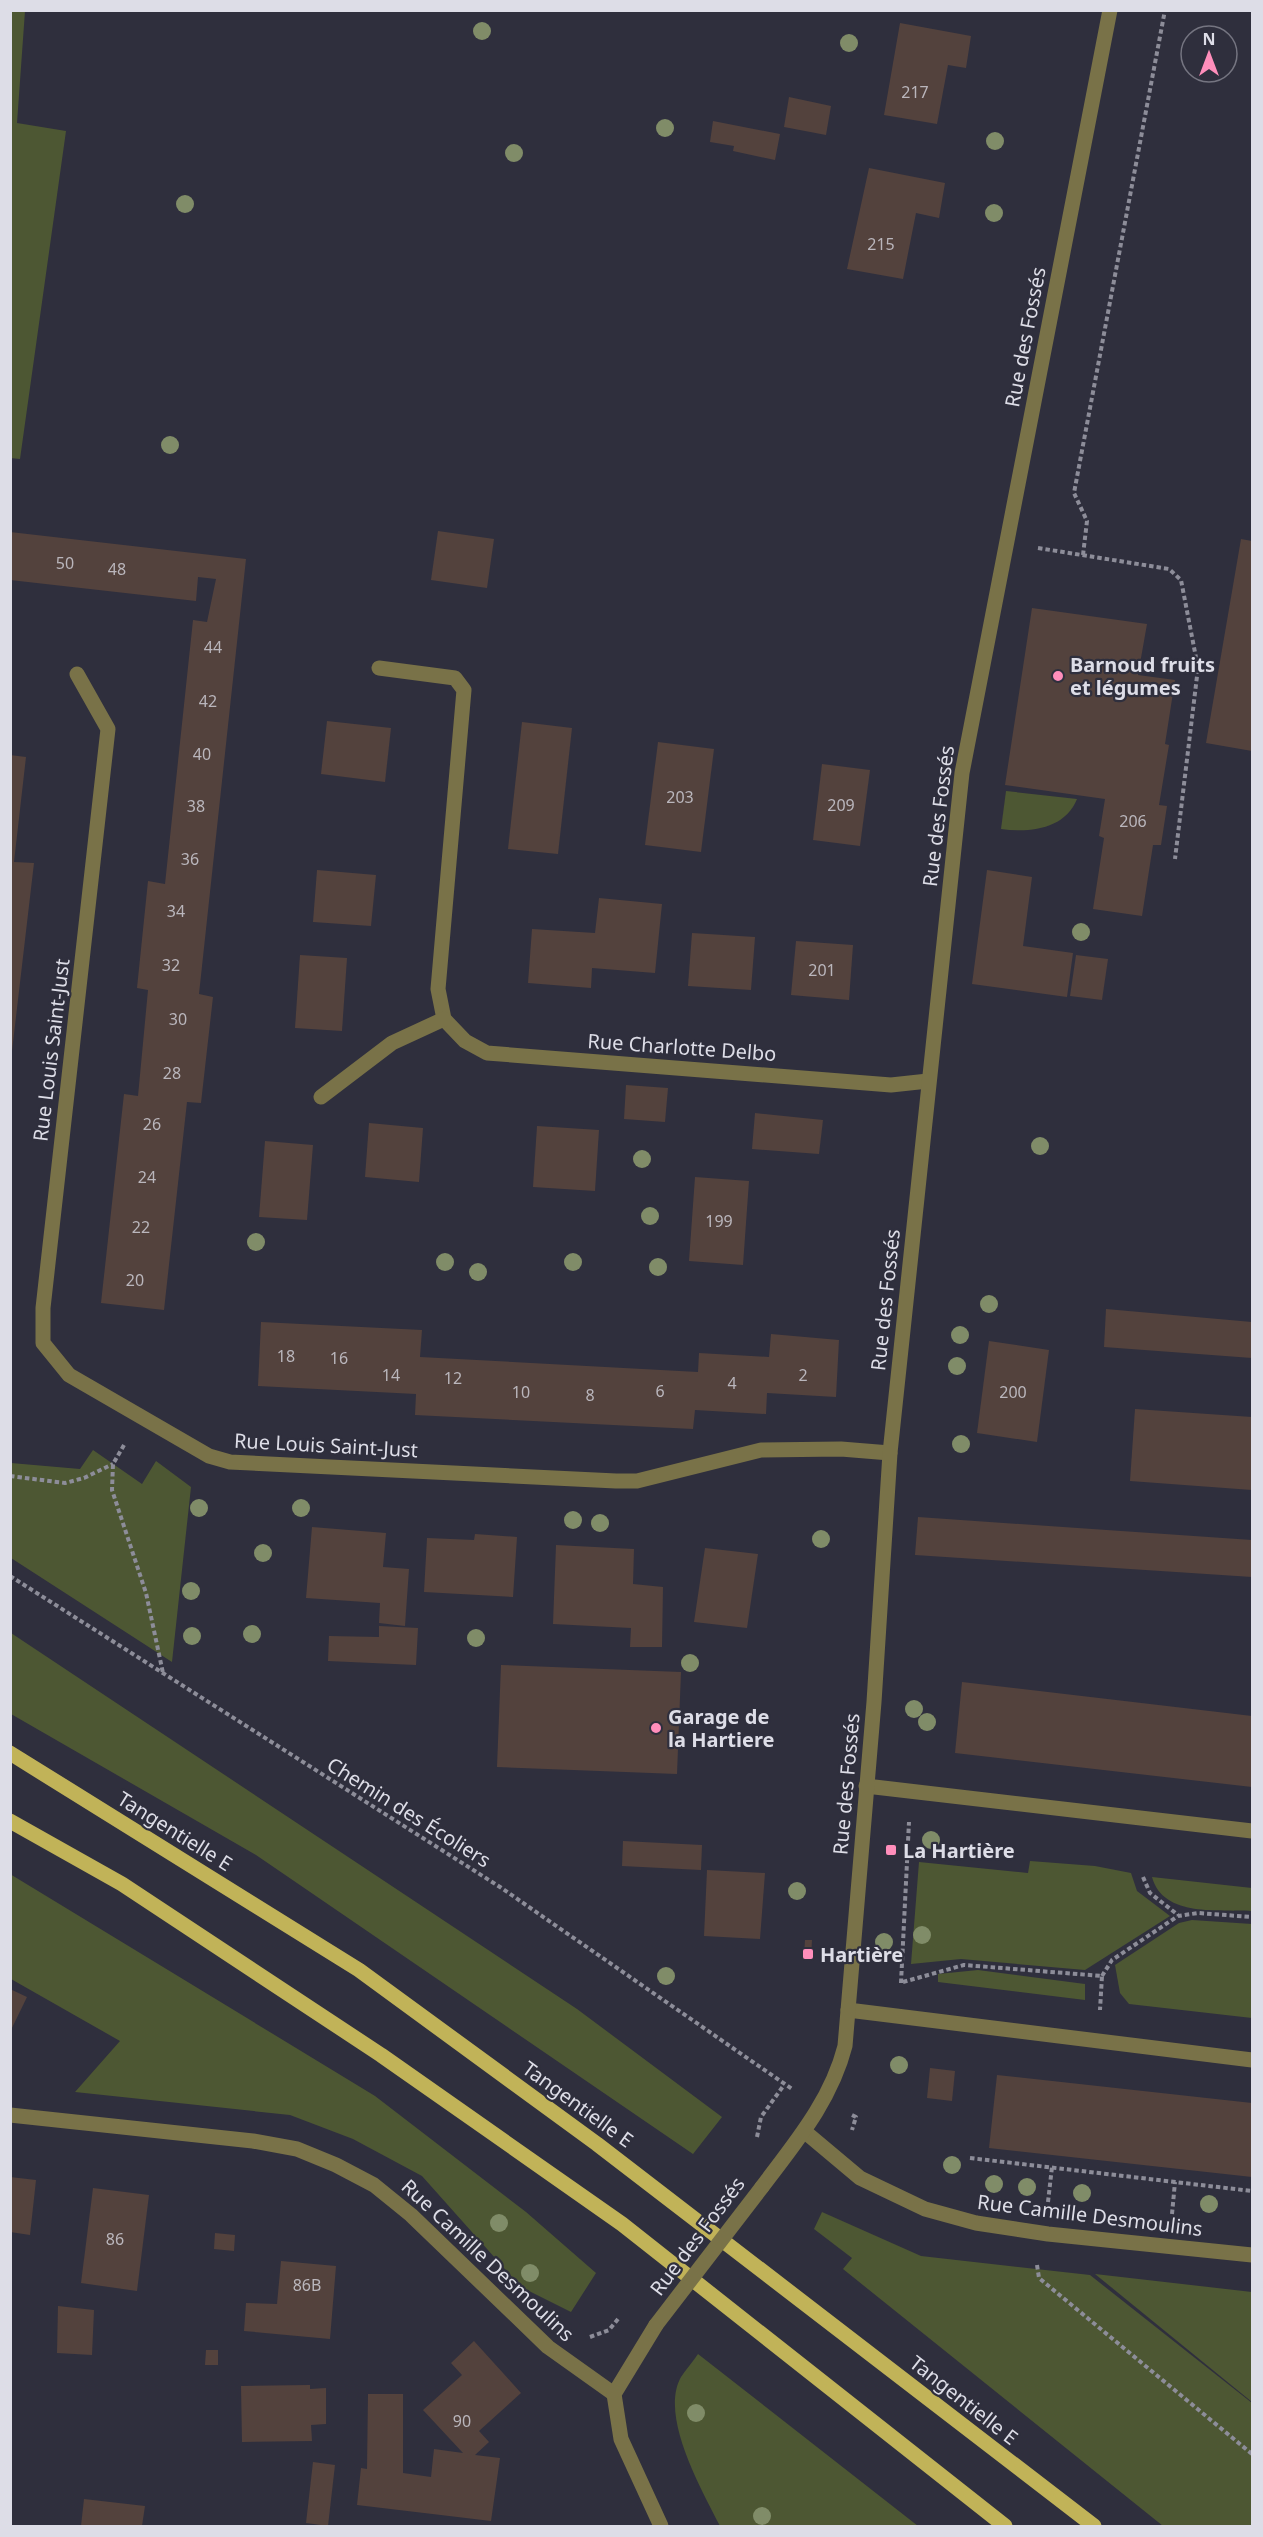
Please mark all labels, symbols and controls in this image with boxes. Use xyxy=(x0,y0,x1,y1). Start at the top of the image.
north arrow xyxy=(1179,24,1239,84)
text: N xyxy=(1202,28,1216,50)
house number: 217 xyxy=(901,81,929,103)
house number: 215 xyxy=(867,233,895,255)
street label: Rue des Fossés xyxy=(998,265,1052,409)
house number: 50 xyxy=(56,552,74,574)
house number: 48 xyxy=(108,558,126,580)
house number: 44 xyxy=(204,636,222,658)
place label: Barnoud fruits et légumes xyxy=(1070,651,1215,701)
marker: Barnoud fruits et légumes xyxy=(1051,669,1065,683)
house number: 42 xyxy=(199,690,217,712)
house number: 40 xyxy=(193,743,211,765)
street label: Rue des Fossés xyxy=(916,744,960,888)
house number: 203 xyxy=(666,786,694,808)
house number: 209 xyxy=(827,794,855,816)
house number: 38 xyxy=(187,795,205,817)
house number: 206 xyxy=(1119,810,1147,832)
house number: 36 xyxy=(181,848,199,870)
house number: 34 xyxy=(167,900,185,922)
house number: 32 xyxy=(162,954,180,976)
street label: Rue Louis Saint-Just xyxy=(26,957,76,1143)
house number: 201 xyxy=(808,959,836,981)
house number: 30 xyxy=(169,1008,187,1030)
street label: Rue Charlotte Delbo xyxy=(587,1027,777,1067)
house number: 28 xyxy=(163,1062,181,1084)
house number: 26 xyxy=(143,1113,161,1135)
house number: 24 xyxy=(138,1166,156,1188)
house number: 199 xyxy=(705,1210,733,1232)
house number: 22 xyxy=(132,1216,150,1238)
street label: Rue des Fossés xyxy=(864,1228,906,1372)
house number: 20 xyxy=(126,1269,144,1291)
house number: 18 xyxy=(277,1345,295,1367)
house number: 16 xyxy=(330,1347,348,1369)
house number: 14 xyxy=(382,1364,400,1386)
house number: 2 xyxy=(798,1364,808,1386)
house number: 12 xyxy=(444,1367,462,1389)
house number: 4 xyxy=(727,1372,737,1394)
house number: 6 xyxy=(655,1380,665,1402)
house number: 10 xyxy=(512,1381,530,1403)
house number: 200 xyxy=(999,1381,1027,1403)
house number: 8 xyxy=(585,1384,595,1406)
street label: Rue Louis Saint-Just xyxy=(233,1427,419,1463)
place label: Garage de la Hartiere xyxy=(668,1703,774,1753)
street label: Rue des Fossés xyxy=(826,1712,866,1856)
marker: Garage de la Hartiere xyxy=(649,1721,663,1735)
street label: Chemin des Écoliers xyxy=(322,1751,496,1873)
street label: Tangentielle E xyxy=(112,1785,238,1877)
place label: La Hartière xyxy=(903,1837,1015,1864)
marker: La Hartière xyxy=(884,1843,898,1857)
place label: Hartière xyxy=(820,1941,903,1968)
marker: Hartière xyxy=(801,1947,815,1961)
street label: Tangentielle E xyxy=(517,2055,639,2153)
street label: Rue des Fossés xyxy=(643,2171,751,2301)
street label: Rue Camille Desmoulins xyxy=(396,2173,580,2347)
street label: Rue Camille Desmoulins xyxy=(976,2188,1204,2242)
house number: 86 xyxy=(106,2228,124,2250)
house number: 86B xyxy=(293,2274,321,2296)
street label: Tangentielle E xyxy=(904,2349,1024,2451)
house number: 90 xyxy=(453,2410,471,2432)

